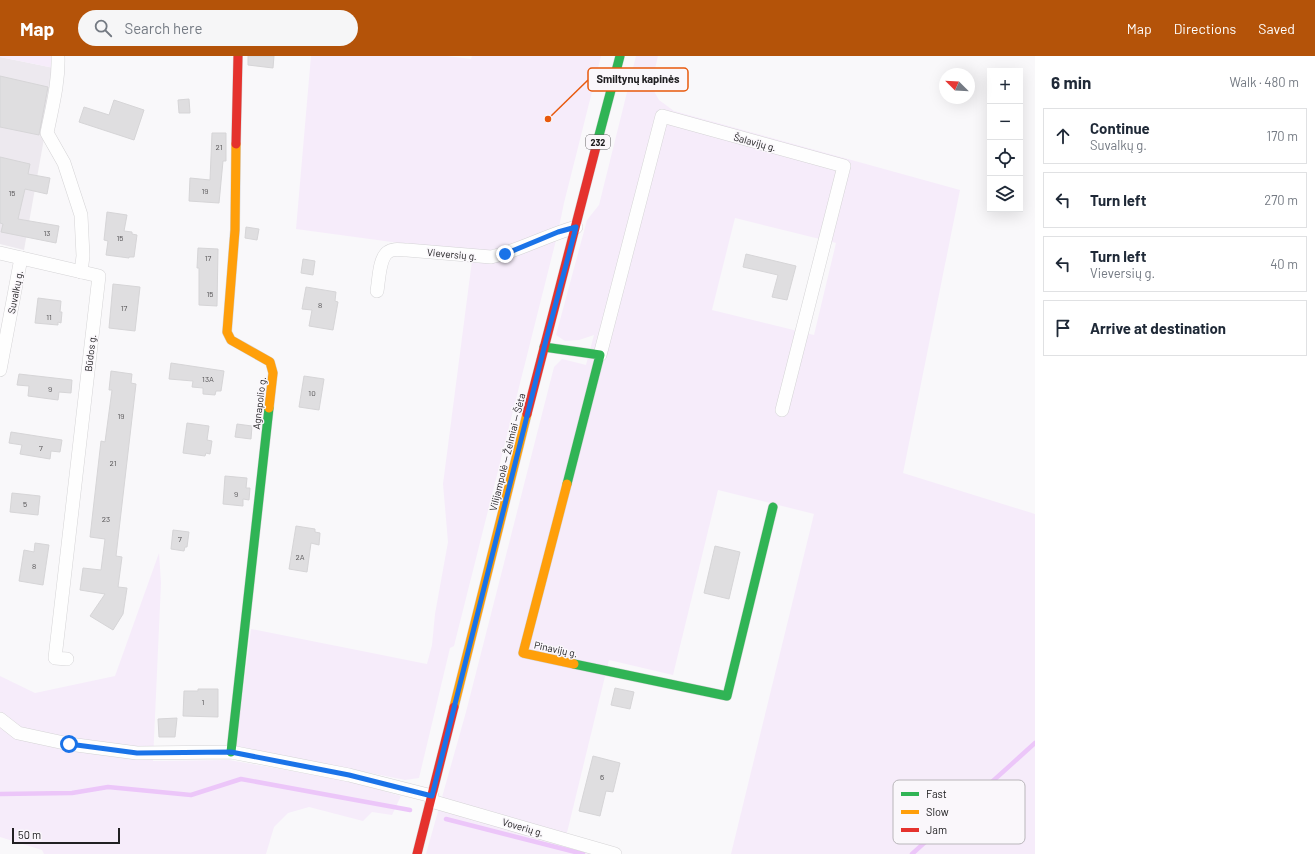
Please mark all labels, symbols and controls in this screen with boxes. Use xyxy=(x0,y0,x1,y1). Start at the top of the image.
search box xyxy=(78,10,358,46)
text: Map xyxy=(20,17,54,40)
icon: search xyxy=(92,17,114,39)
text: Search here xyxy=(124,19,202,37)
text: Map xyxy=(1127,20,1152,37)
text: Directions xyxy=(1174,20,1236,37)
text: Saved xyxy=(1258,20,1295,37)
callout: Smiltynų kapinės xyxy=(588,68,688,91)
north arrow xyxy=(939,68,975,104)
map controls xyxy=(987,68,1023,212)
button: + xyxy=(987,68,1023,104)
text: Smiltynų kapinės xyxy=(596,72,680,85)
text: 6 min xyxy=(1051,72,1091,92)
text: Walk · 480 m xyxy=(1229,74,1299,90)
button: − xyxy=(987,104,1023,140)
text: Continue xyxy=(1090,119,1150,137)
icon: ahead xyxy=(1052,125,1074,147)
text: 170 m xyxy=(1267,128,1298,144)
street label: Šalavijų g. xyxy=(732,131,778,153)
road number: 232 xyxy=(586,135,610,149)
text: Suvalkų g. xyxy=(1090,137,1147,153)
button: locate xyxy=(987,140,1023,176)
house number: 21 xyxy=(216,142,223,152)
button: layers xyxy=(987,176,1023,212)
house number: 19 xyxy=(202,186,208,196)
house number: 15 xyxy=(9,188,15,198)
icon: left xyxy=(1052,189,1074,211)
text: Turn left xyxy=(1090,191,1146,209)
text: 270 m xyxy=(1264,192,1298,208)
house number: 13 xyxy=(44,228,50,238)
house number: 15 xyxy=(117,233,123,243)
route end xyxy=(496,245,514,263)
street label: Vieversių g. xyxy=(427,246,477,262)
text: Turn left xyxy=(1090,247,1146,265)
house number: 17 xyxy=(205,253,212,263)
icon: left xyxy=(1052,253,1074,275)
text: 40 m xyxy=(1270,256,1298,272)
text: Vieversių g. xyxy=(1090,265,1155,281)
street label: Suvalkų g. xyxy=(5,269,25,315)
house number: 15 xyxy=(207,289,213,299)
house number: 8 xyxy=(318,300,322,310)
house number: 17 xyxy=(121,303,128,313)
house number: 11 xyxy=(46,312,52,322)
icon: arrive xyxy=(1052,317,1074,339)
text: Arrive at destination xyxy=(1090,319,1226,337)
street label: Būdos g. xyxy=(82,334,98,372)
house number: 13A xyxy=(202,374,214,384)
street label: Agnapolio g. xyxy=(250,376,268,430)
house number: 9 xyxy=(48,384,52,394)
house number: 10 xyxy=(308,388,316,398)
street label: Vilijampolė — Žeimiai — Šėta xyxy=(487,392,527,512)
house number: 19 xyxy=(118,411,124,421)
house number: 7 xyxy=(39,443,43,453)
house number: 21 xyxy=(110,458,117,468)
house number: 9 xyxy=(234,489,238,499)
house number: 5 xyxy=(23,499,27,509)
house number: 23 xyxy=(102,514,110,524)
house number: 7 xyxy=(178,534,182,544)
house number: 2A xyxy=(295,552,305,562)
house number: 8 xyxy=(32,561,36,571)
street label: Pinavijų g. xyxy=(533,639,579,659)
house number: 1 xyxy=(202,697,205,707)
route start xyxy=(60,735,78,753)
house number: 6 xyxy=(600,772,604,782)
legend xyxy=(893,780,1025,844)
text: Fast xyxy=(926,787,947,800)
text: Slow xyxy=(926,805,949,818)
street label: Voverių g. xyxy=(501,815,545,839)
text: Jam xyxy=(926,823,947,836)
scale bar xyxy=(12,826,120,845)
text: 50 m xyxy=(18,828,41,841)

